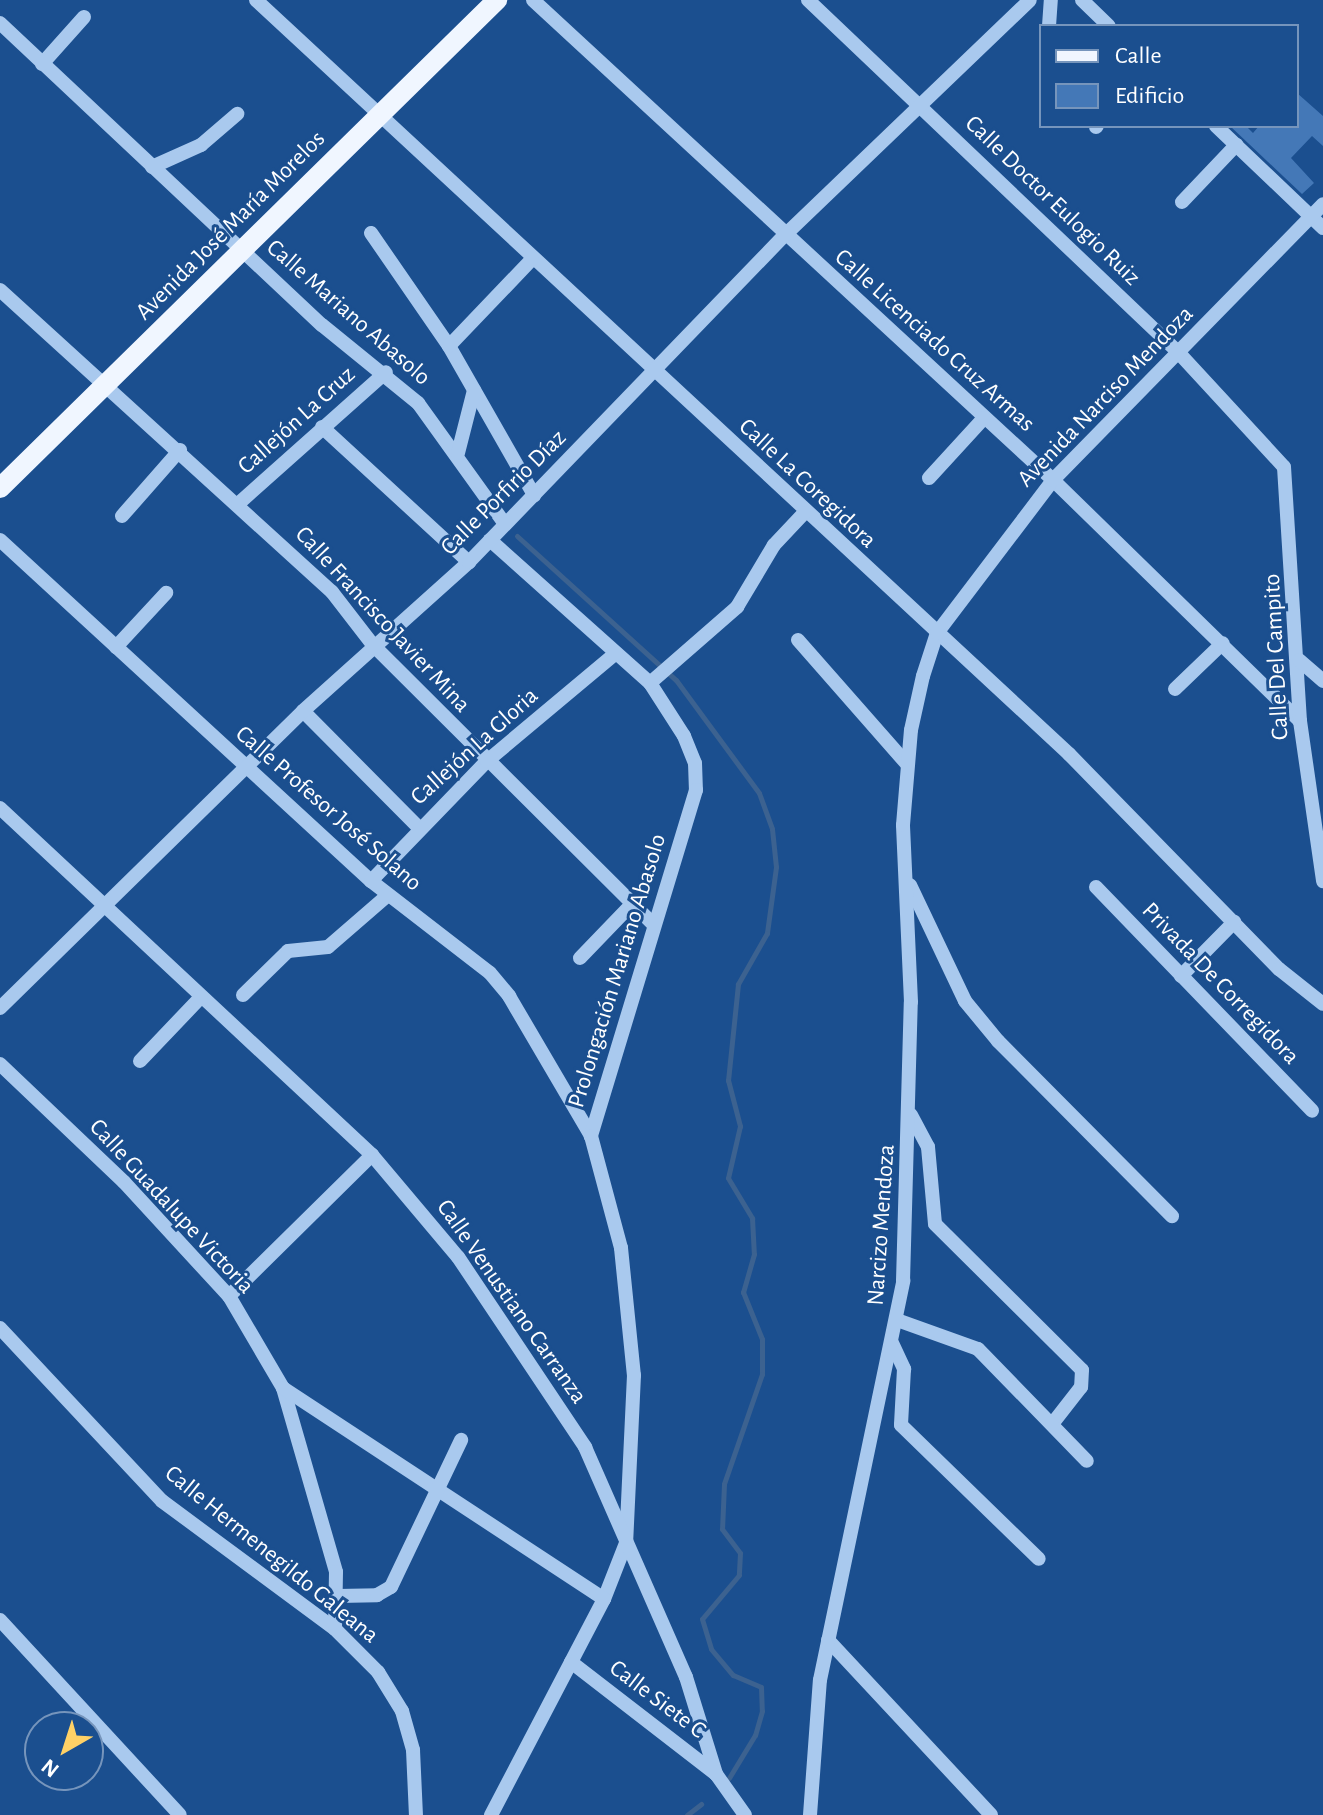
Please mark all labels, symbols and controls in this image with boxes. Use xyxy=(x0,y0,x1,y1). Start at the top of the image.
legend xyxy=(1039,24,1299,128)
text: Calle xyxy=(1115,44,1162,68)
text: Edificio xyxy=(1115,84,1184,108)
street label: Calle Doctor Eulogio Ruiz xyxy=(958,110,1146,292)
street label: Avenida José María Morelos xyxy=(130,125,332,327)
street label: Calle Mariano Abasolo xyxy=(260,234,436,392)
street label: Calle Licenciado Cruz Armas xyxy=(828,243,1040,439)
street label: Avenida Narciso Mendoza xyxy=(1012,300,1200,494)
street label: Callejón La Cruz xyxy=(233,361,361,481)
street label: Calle La Coregidora xyxy=(732,413,882,555)
street label: Calle Porfirio Díaz xyxy=(435,424,573,562)
street label: Calle Francisco Javier Mina xyxy=(288,521,476,719)
street label: Calle Del Campito xyxy=(1258,573,1296,741)
street label: Callejón La Gloria xyxy=(405,682,545,812)
street label: Calle Profesor José Solano xyxy=(229,720,427,898)
street label: Prolongación Mariano Abasolo xyxy=(563,831,673,1111)
street label: Privada De Corregidora xyxy=(1135,897,1305,1071)
street label: Calle Guadalupe Victoria xyxy=(82,1114,260,1300)
street label: Narcizo Mendoza xyxy=(862,1143,902,1307)
street label: Calle Venustiano Carranza xyxy=(430,1194,592,1410)
street label: Calle Hermenegildo Galeana xyxy=(158,1460,384,1650)
street label: Calle Siete C xyxy=(603,1654,711,1746)
north arrow xyxy=(24,1711,104,1791)
text: N xyxy=(37,1755,63,1781)

